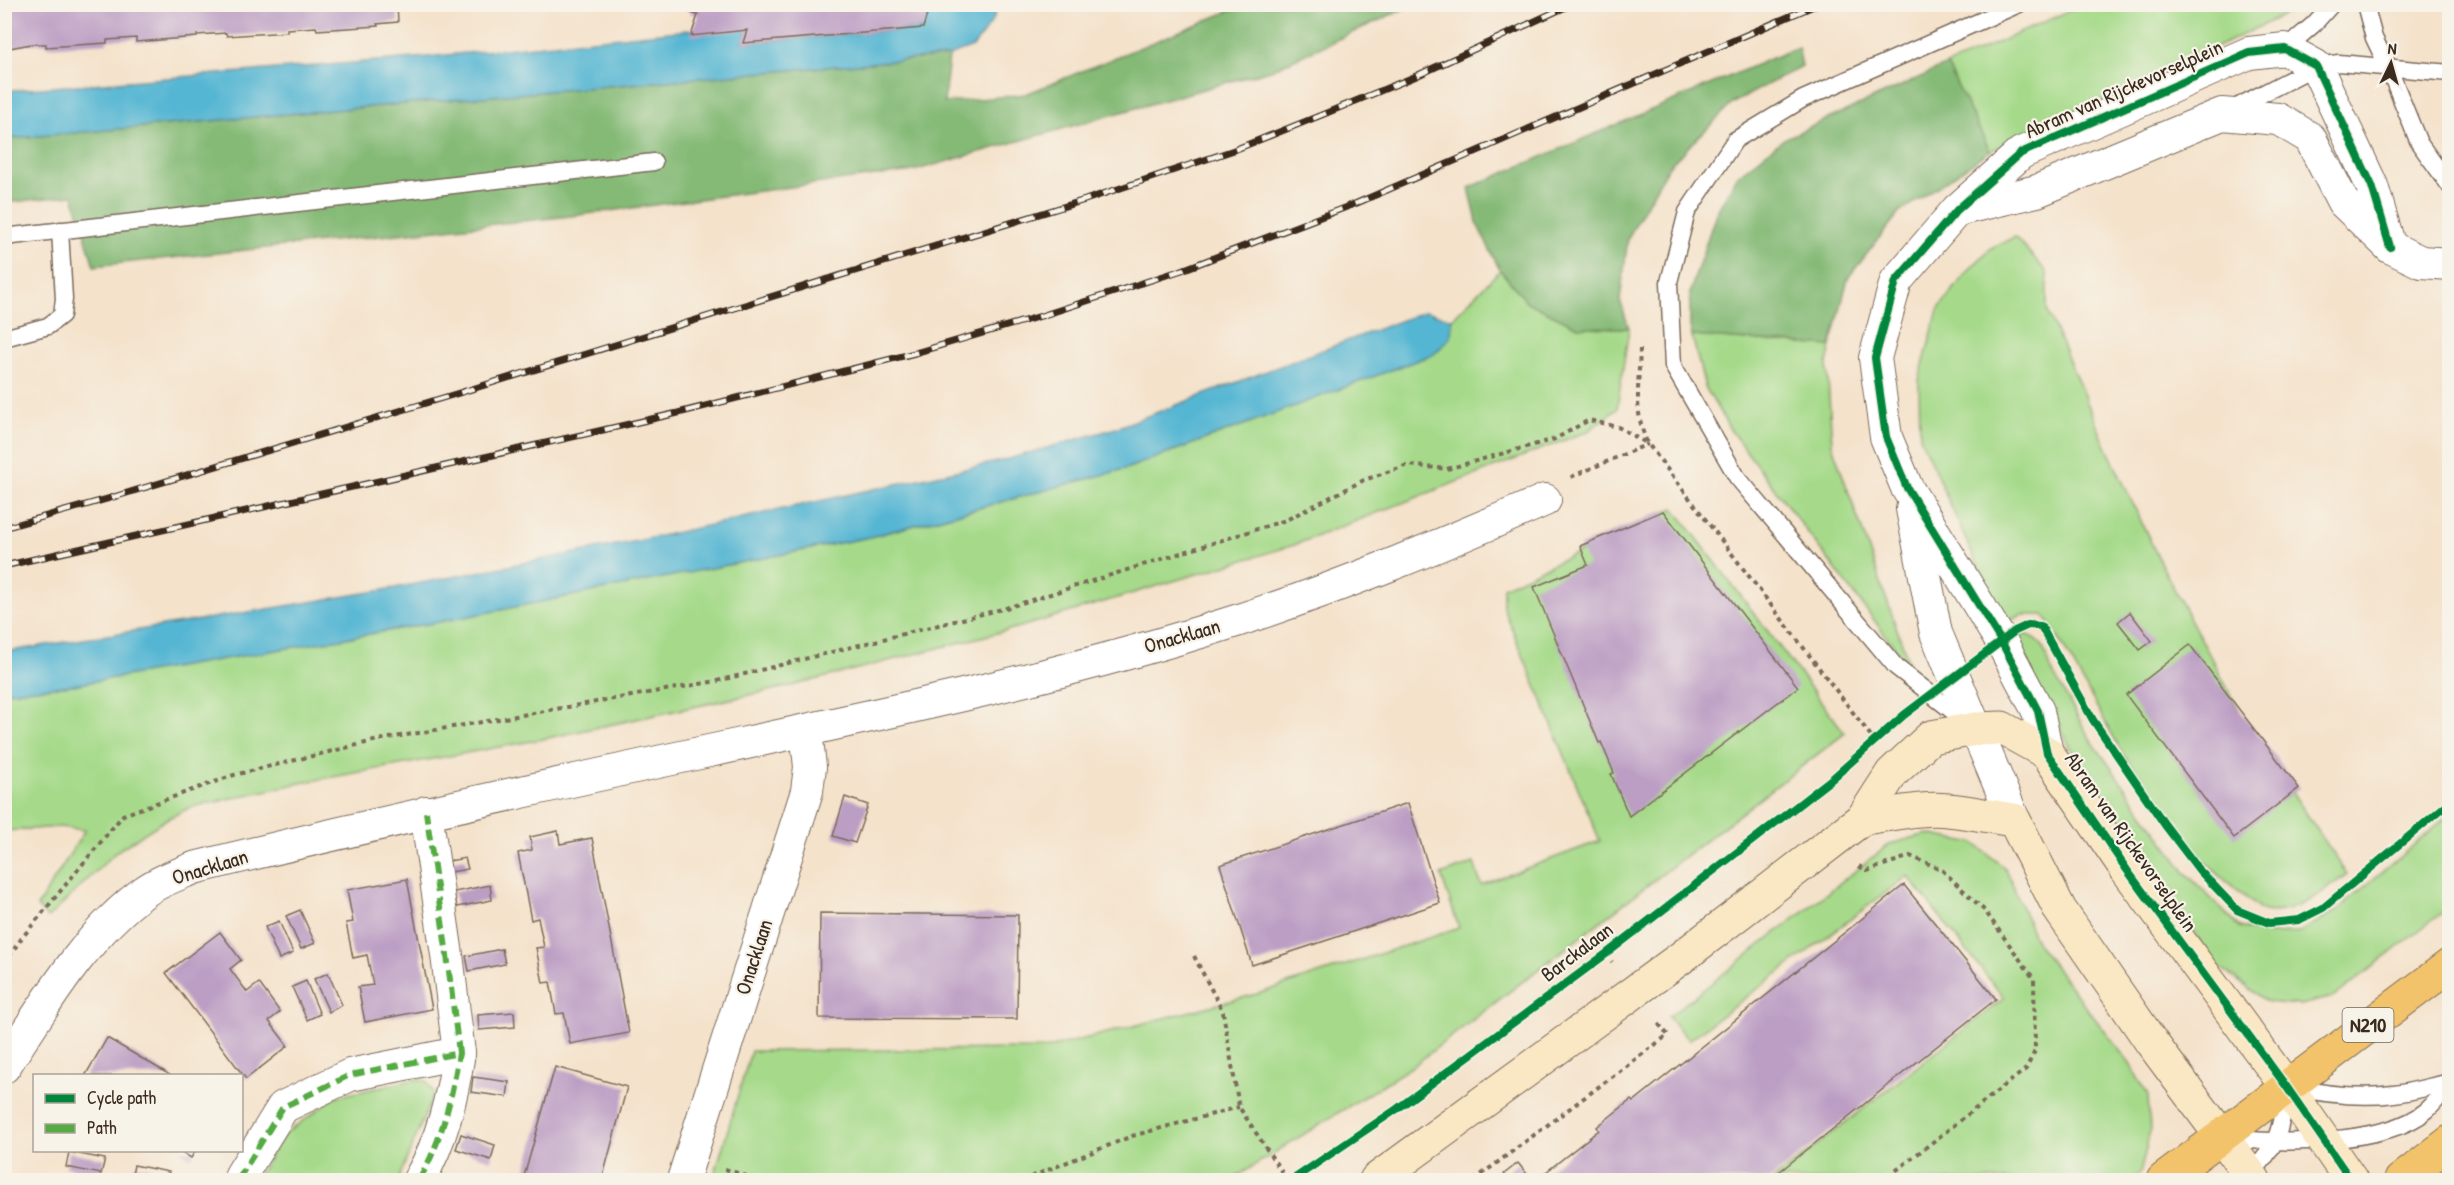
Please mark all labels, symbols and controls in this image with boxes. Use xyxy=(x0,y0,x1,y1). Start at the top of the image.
street label: Abram van Rijckevorselplein xyxy=(2020,32,2227,145)
north arrow xyxy=(2361,33,2421,93)
text: N xyxy=(2387,37,2398,59)
street label: Onacklaan xyxy=(1140,611,1223,660)
street label: Abram van Rijckevorselplein xyxy=(2058,746,2205,938)
street label: Onacklaan xyxy=(168,841,251,892)
street label: Onacklaan xyxy=(728,915,779,998)
street label: Barckalaan xyxy=(1535,915,1619,988)
road number: N210 xyxy=(2342,1008,2394,1042)
legend xyxy=(33,1074,243,1152)
text: Cycle path xyxy=(87,1085,157,1110)
text: Path xyxy=(87,1115,117,1140)

